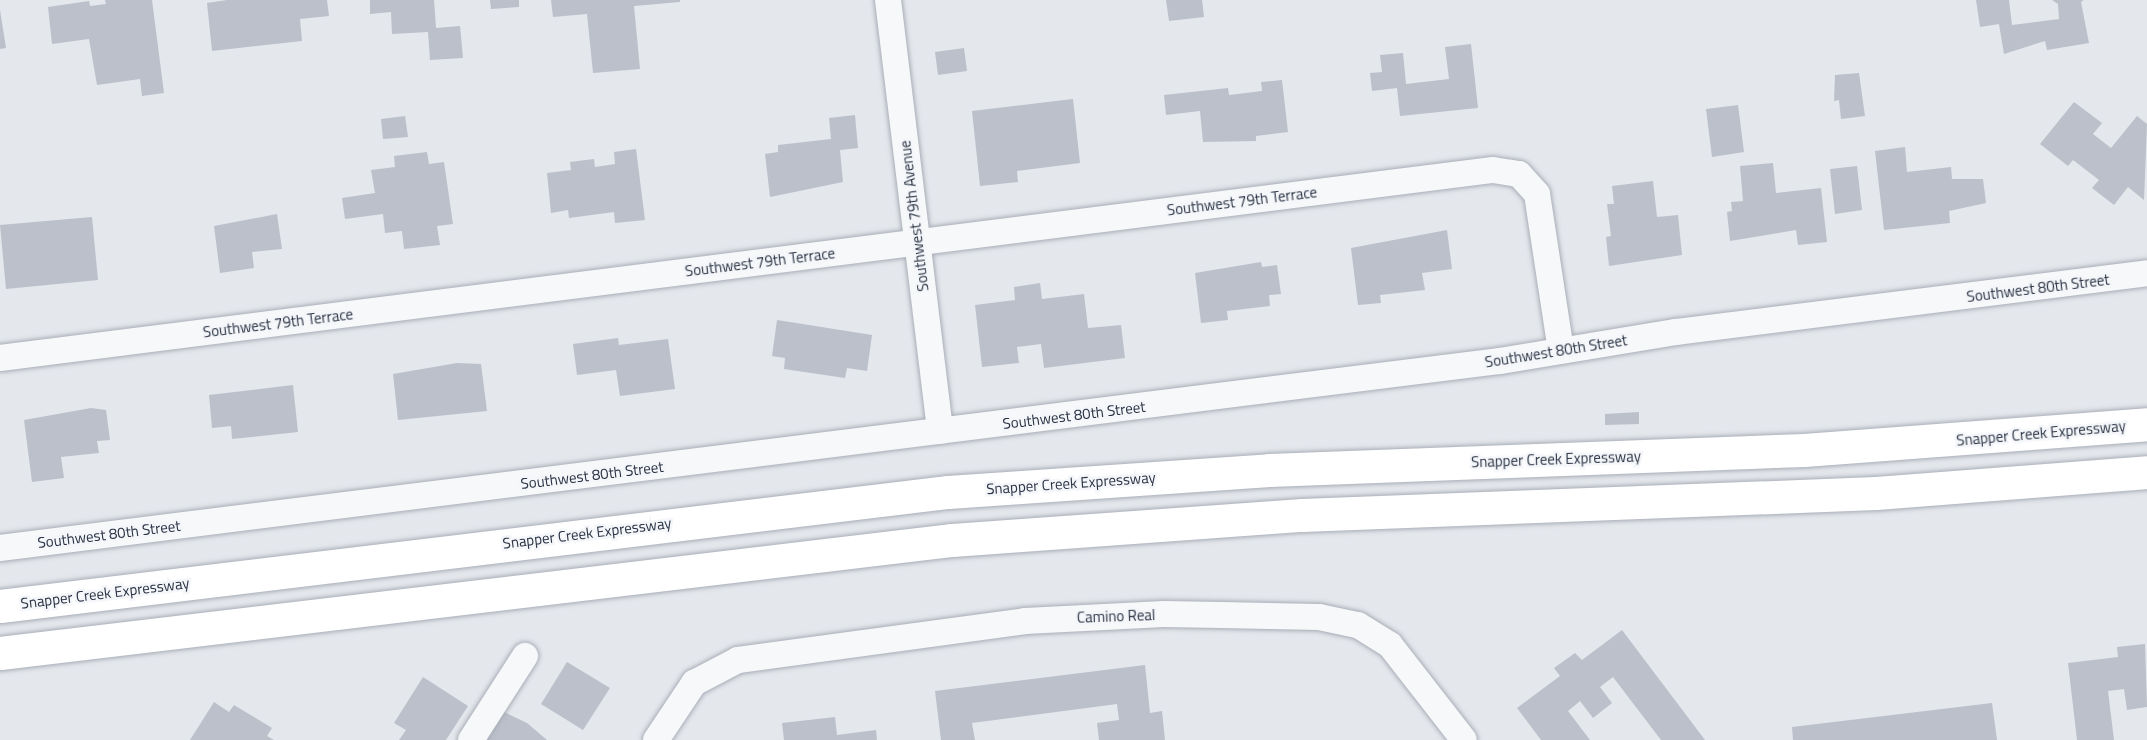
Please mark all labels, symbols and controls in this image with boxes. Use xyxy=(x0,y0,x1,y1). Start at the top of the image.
street label: Southwest 79th Avenue xyxy=(896,139,932,293)
street label: Southwest 79th Terrace xyxy=(1166,183,1318,219)
street label: Southwest 79th Terrace xyxy=(684,244,836,280)
street label: Southwest 80th Street xyxy=(1966,270,2110,306)
street label: Southwest 79th Terrace xyxy=(202,305,354,341)
street label: Southwest 80th Street xyxy=(1484,331,1628,371)
street label: Southwest 80th Street xyxy=(1002,397,1146,433)
street label: Snapper Creek Expressway xyxy=(1956,417,2126,449)
street label: Snapper Creek Expressway xyxy=(1471,447,1641,471)
street label: Southwest 80th Street xyxy=(520,457,664,493)
street label: Snapper Creek Expressway xyxy=(986,468,1156,498)
street label: Snapper Creek Expressway xyxy=(502,514,672,552)
street label: Southwest 80th Street xyxy=(37,516,181,552)
street label: Snapper Creek Expressway xyxy=(20,574,190,612)
street label: Camino Real xyxy=(1076,606,1156,626)

